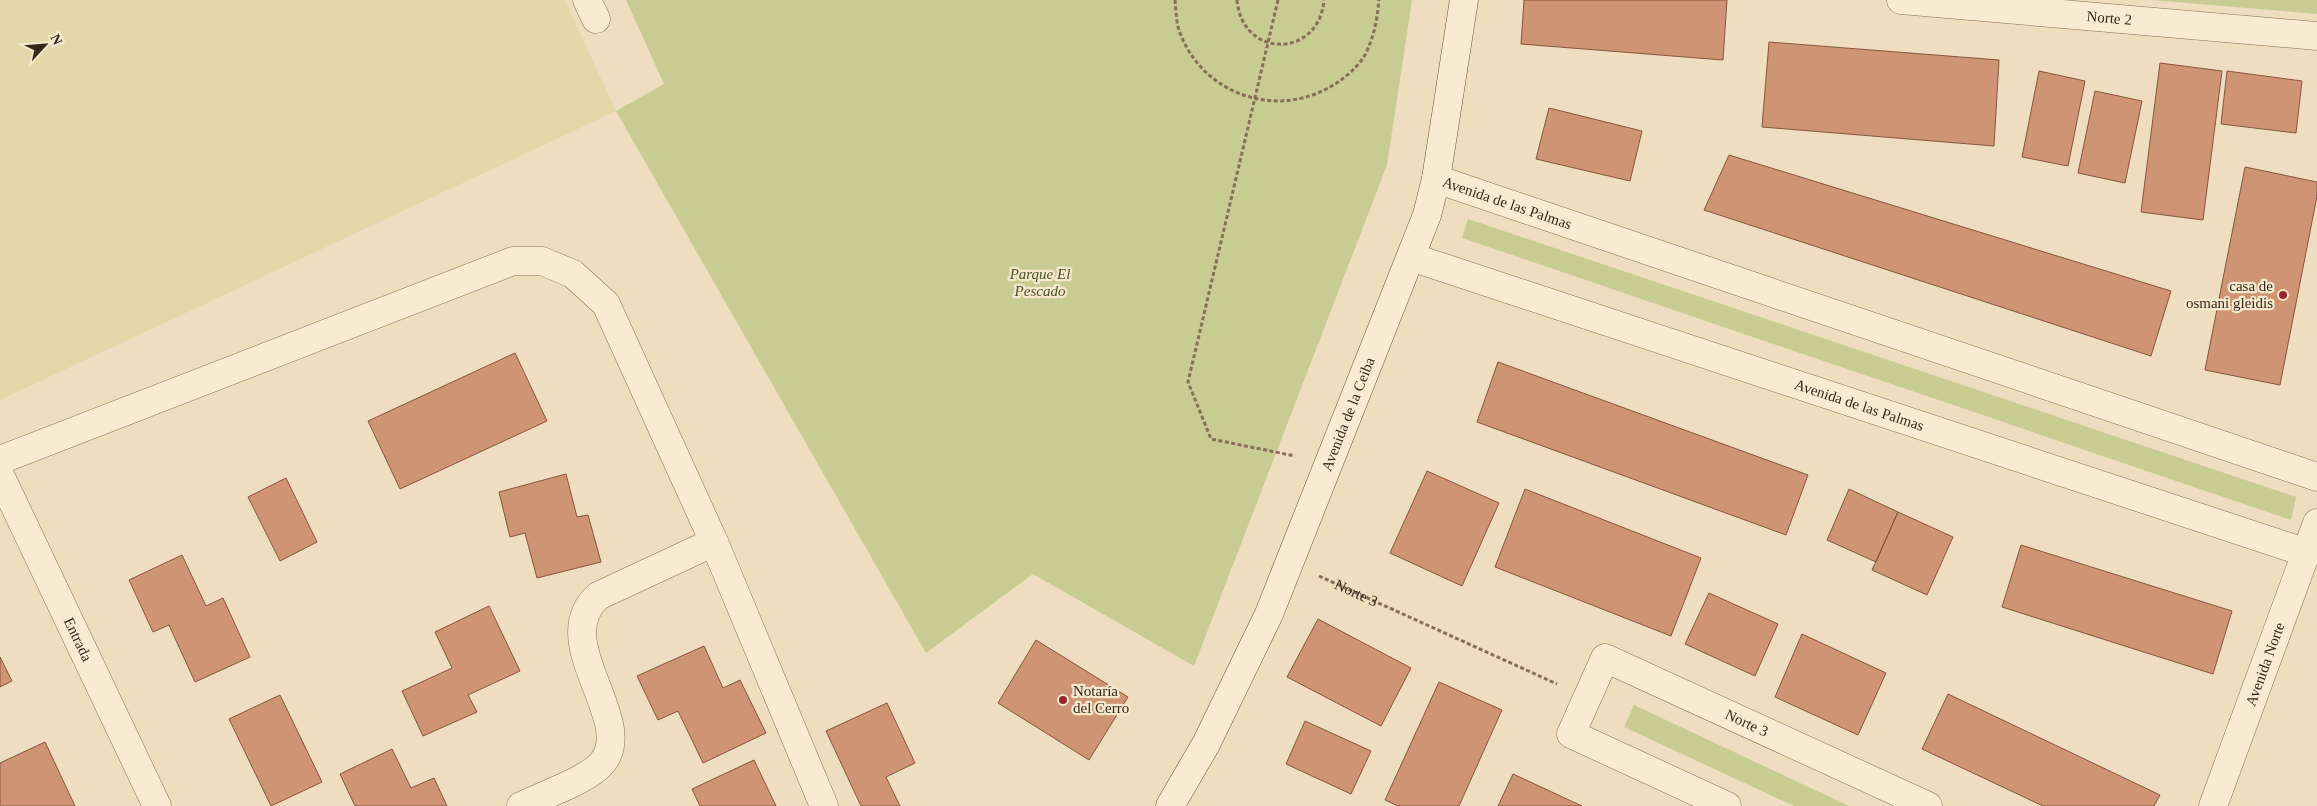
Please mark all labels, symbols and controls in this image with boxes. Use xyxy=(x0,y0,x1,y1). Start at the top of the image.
street label: Norte 2 xyxy=(2086,8,2133,28)
north arrow xyxy=(20,20,70,70)
text: N xyxy=(47,32,65,47)
street label: Avenida de las Palmas xyxy=(1440,174,1574,232)
park label: Parque El Pescado xyxy=(1009,266,1070,299)
place label: casa de osmani gleidis xyxy=(2186,278,2273,311)
marker: casa de osmani gleidis xyxy=(2277,289,2289,301)
street label: Avenida de la Ceiba xyxy=(1318,355,1378,473)
street label: Avenida de las Palmas xyxy=(1792,376,1926,434)
street label: Norte 3 xyxy=(1332,576,1380,610)
street label: Entrada xyxy=(61,615,95,664)
street label: Avenida Norte xyxy=(2242,620,2288,708)
place label: Notaría del Cerro xyxy=(1073,683,1129,716)
marker: Notaría del Cerro xyxy=(1057,694,1069,706)
street label: Norte 3 xyxy=(1723,706,1771,740)

